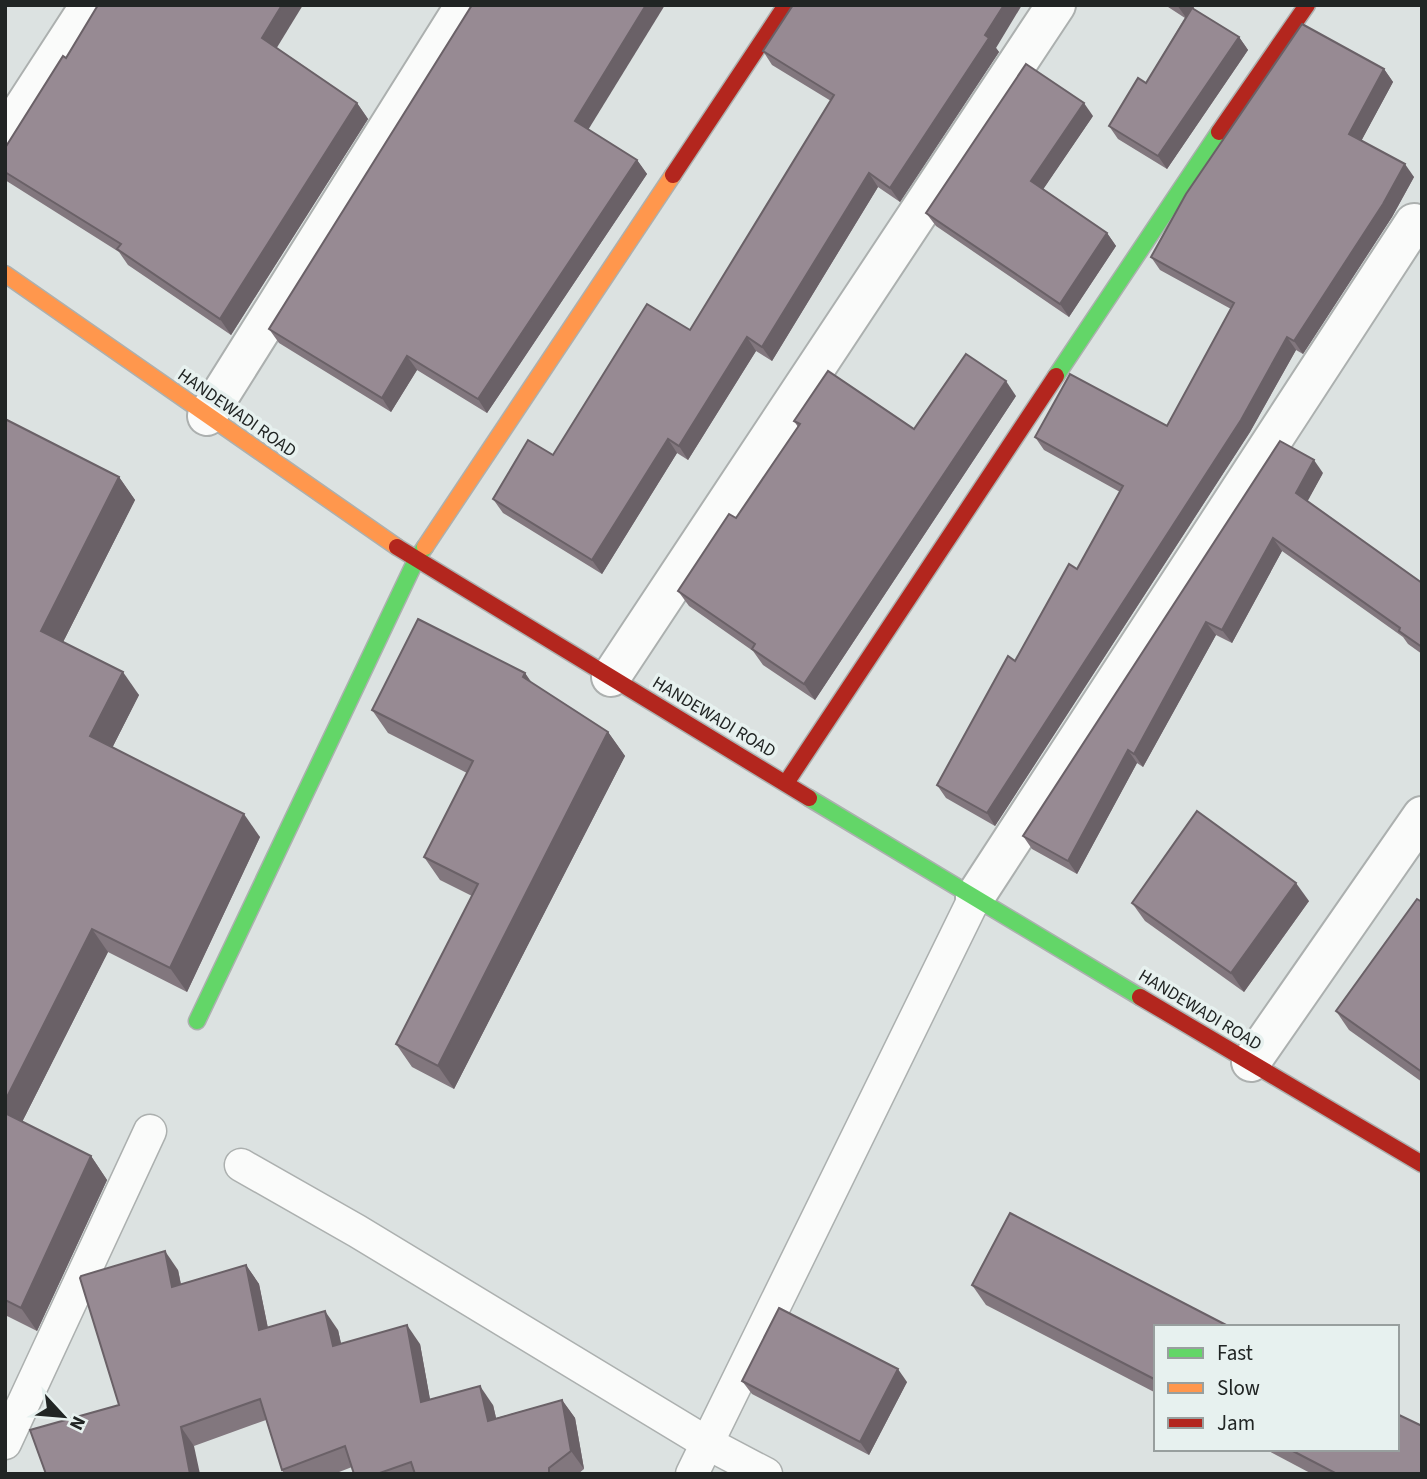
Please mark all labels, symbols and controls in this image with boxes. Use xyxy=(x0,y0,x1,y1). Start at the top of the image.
street label: HANDEWADI ROAD xyxy=(173,363,301,463)
street label: HANDEWADI ROAD xyxy=(648,670,780,764)
street label: HANDEWADI ROAD xyxy=(1134,963,1266,1057)
legend xyxy=(1154,1325,1399,1451)
text: Fast xyxy=(1217,1338,1253,1368)
text: Slow xyxy=(1217,1373,1260,1403)
north arrow xyxy=(28,1381,98,1451)
text: Jam xyxy=(1217,1408,1255,1438)
text: N xyxy=(62,1411,92,1434)

